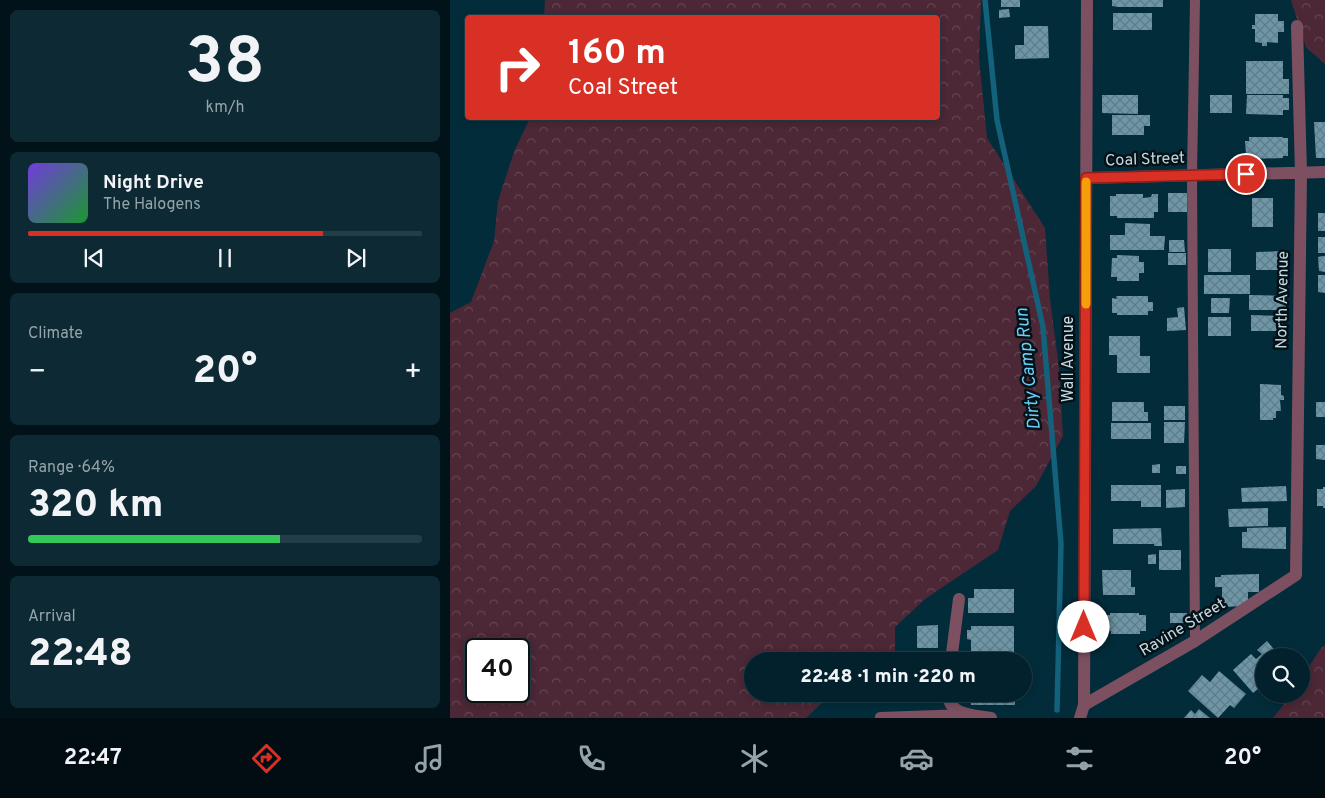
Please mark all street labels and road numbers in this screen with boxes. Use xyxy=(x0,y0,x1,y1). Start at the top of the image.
street label: Coal Street xyxy=(1105,149,1185,171)
street label: North Avenue xyxy=(1272,251,1294,349)
street label: Wall Avenue xyxy=(1059,316,1079,402)
street label: Ravine Street xyxy=(1136,595,1230,661)

